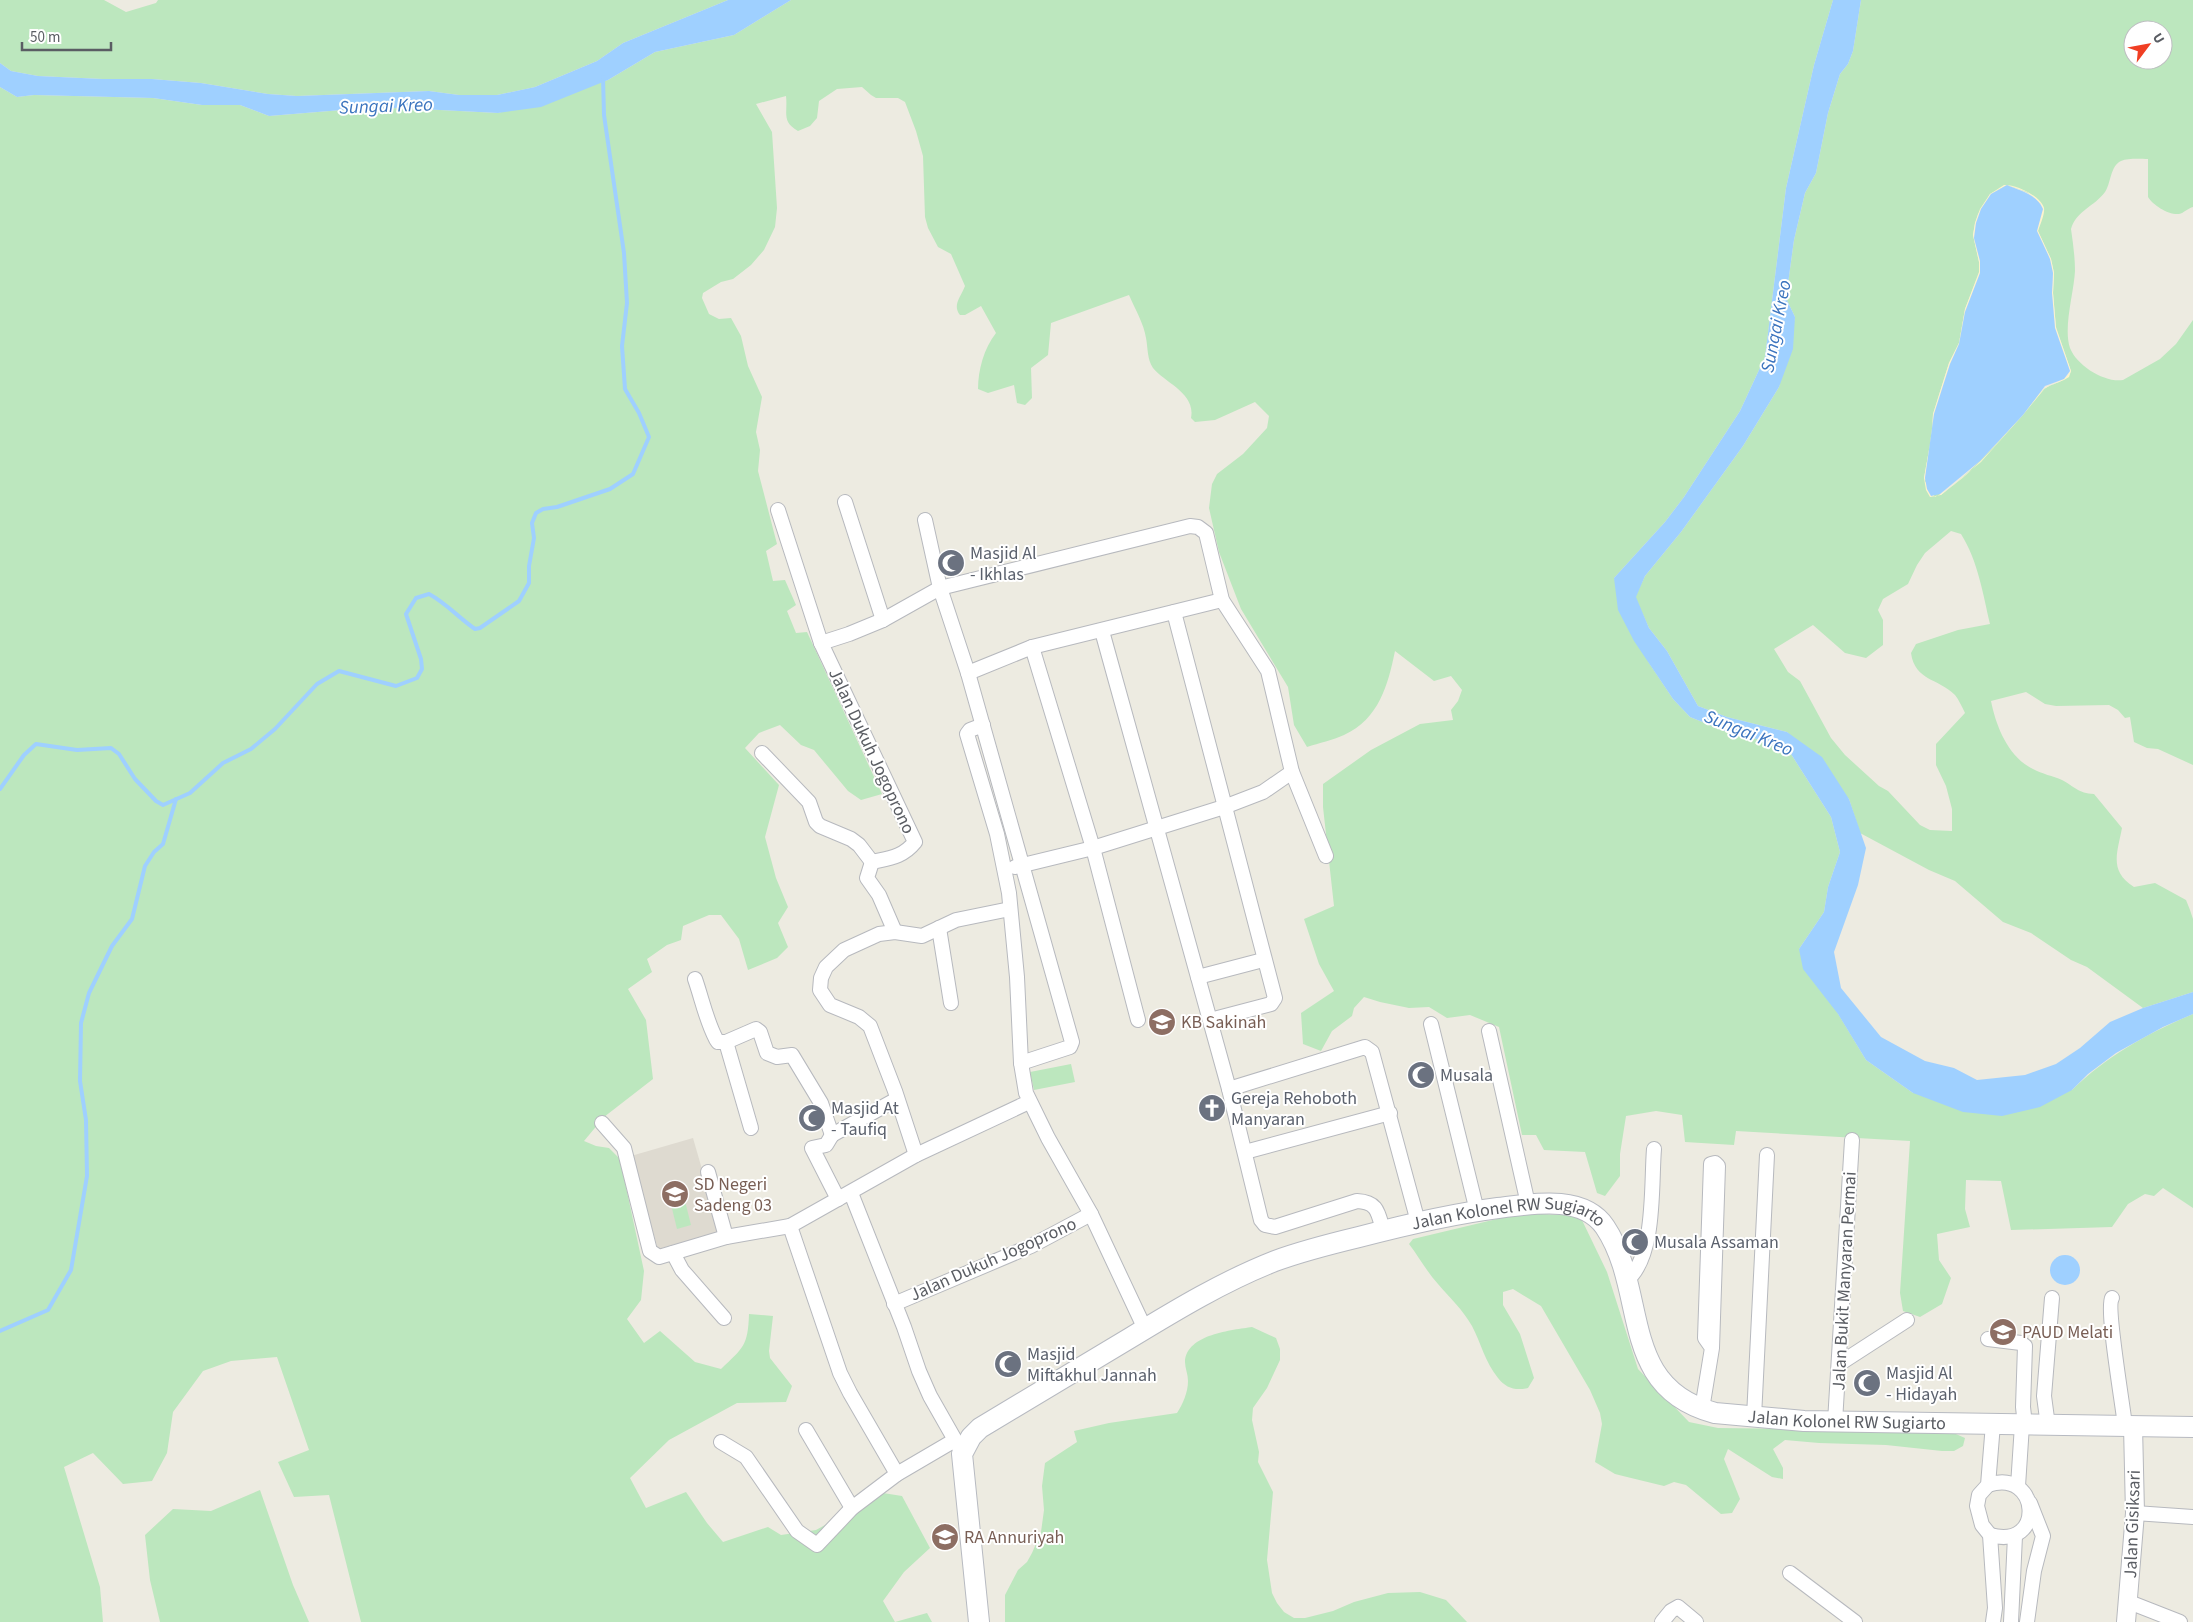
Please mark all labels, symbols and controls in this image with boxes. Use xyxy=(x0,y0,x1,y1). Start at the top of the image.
scale bar xyxy=(22,20,111,52)
north arrow xyxy=(2123,20,2173,70)
text: 50 m xyxy=(30,27,60,48)
text: U xyxy=(2147,29,2169,48)
water label: Sungai Kreo xyxy=(339,91,434,122)
water label: Sungai Kreo xyxy=(1754,277,1799,375)
place label: Masjid Al - Ikhlas xyxy=(970,541,1037,587)
mosque icon: Masjid Al - Ikhlas xyxy=(936,548,966,578)
street label: Jalan Dukuh Jogoprono xyxy=(822,664,921,838)
water label: Sungai Kreo xyxy=(1700,703,1797,764)
school or university icon: KB Sakinah xyxy=(1147,1007,1177,1037)
place label: KB Sakinah xyxy=(1181,1010,1266,1035)
mosque icon: Musala xyxy=(1406,1060,1436,1090)
place label: Musala xyxy=(1440,1063,1493,1088)
place label: Gereja Rehoboth Manyaran xyxy=(1231,1086,1357,1132)
church icon: Gereja Rehoboth Manyaran xyxy=(1197,1093,1227,1123)
place label: Masjid At - Taufiq xyxy=(831,1096,899,1142)
mosque icon: Masjid At - Taufiq xyxy=(797,1103,827,1133)
street label: Jalan Bukit Manyaran Permai xyxy=(1826,1171,1863,1391)
place label: SD Negeri Sadeng 03 xyxy=(694,1172,772,1218)
school or university icon: SD Negeri Sadeng 03 xyxy=(660,1179,690,1209)
street label: Jalan Kolonel RW Sugiarto xyxy=(1409,1191,1611,1237)
street label: Jalan Dukuh Jogoprono xyxy=(906,1211,1080,1307)
mosque icon: Musala Assaman xyxy=(1620,1227,1650,1257)
place label: Musala Assaman xyxy=(1654,1230,1779,1255)
school or university icon: PAUD Melati xyxy=(1988,1317,2018,1347)
place label: PAUD Melati xyxy=(2022,1320,2113,1345)
place label: Masjid Miftakhul Jannah xyxy=(1027,1342,1157,1388)
mosque icon: Masjid Miftakhul Jannah xyxy=(993,1349,1023,1379)
place label: Masjid Al - Hidayah xyxy=(1886,1361,1957,1407)
mosque icon: Masjid Al - Hidayah xyxy=(1852,1368,1882,1398)
street label: Jalan Kolonel RW Sugiarto xyxy=(1747,1404,1946,1436)
street label: Jalan Gisiksari xyxy=(2118,1469,2147,1579)
school or university icon: RA Annuriyah xyxy=(930,1522,960,1552)
place label: RA Annuriyah xyxy=(964,1525,1064,1550)

